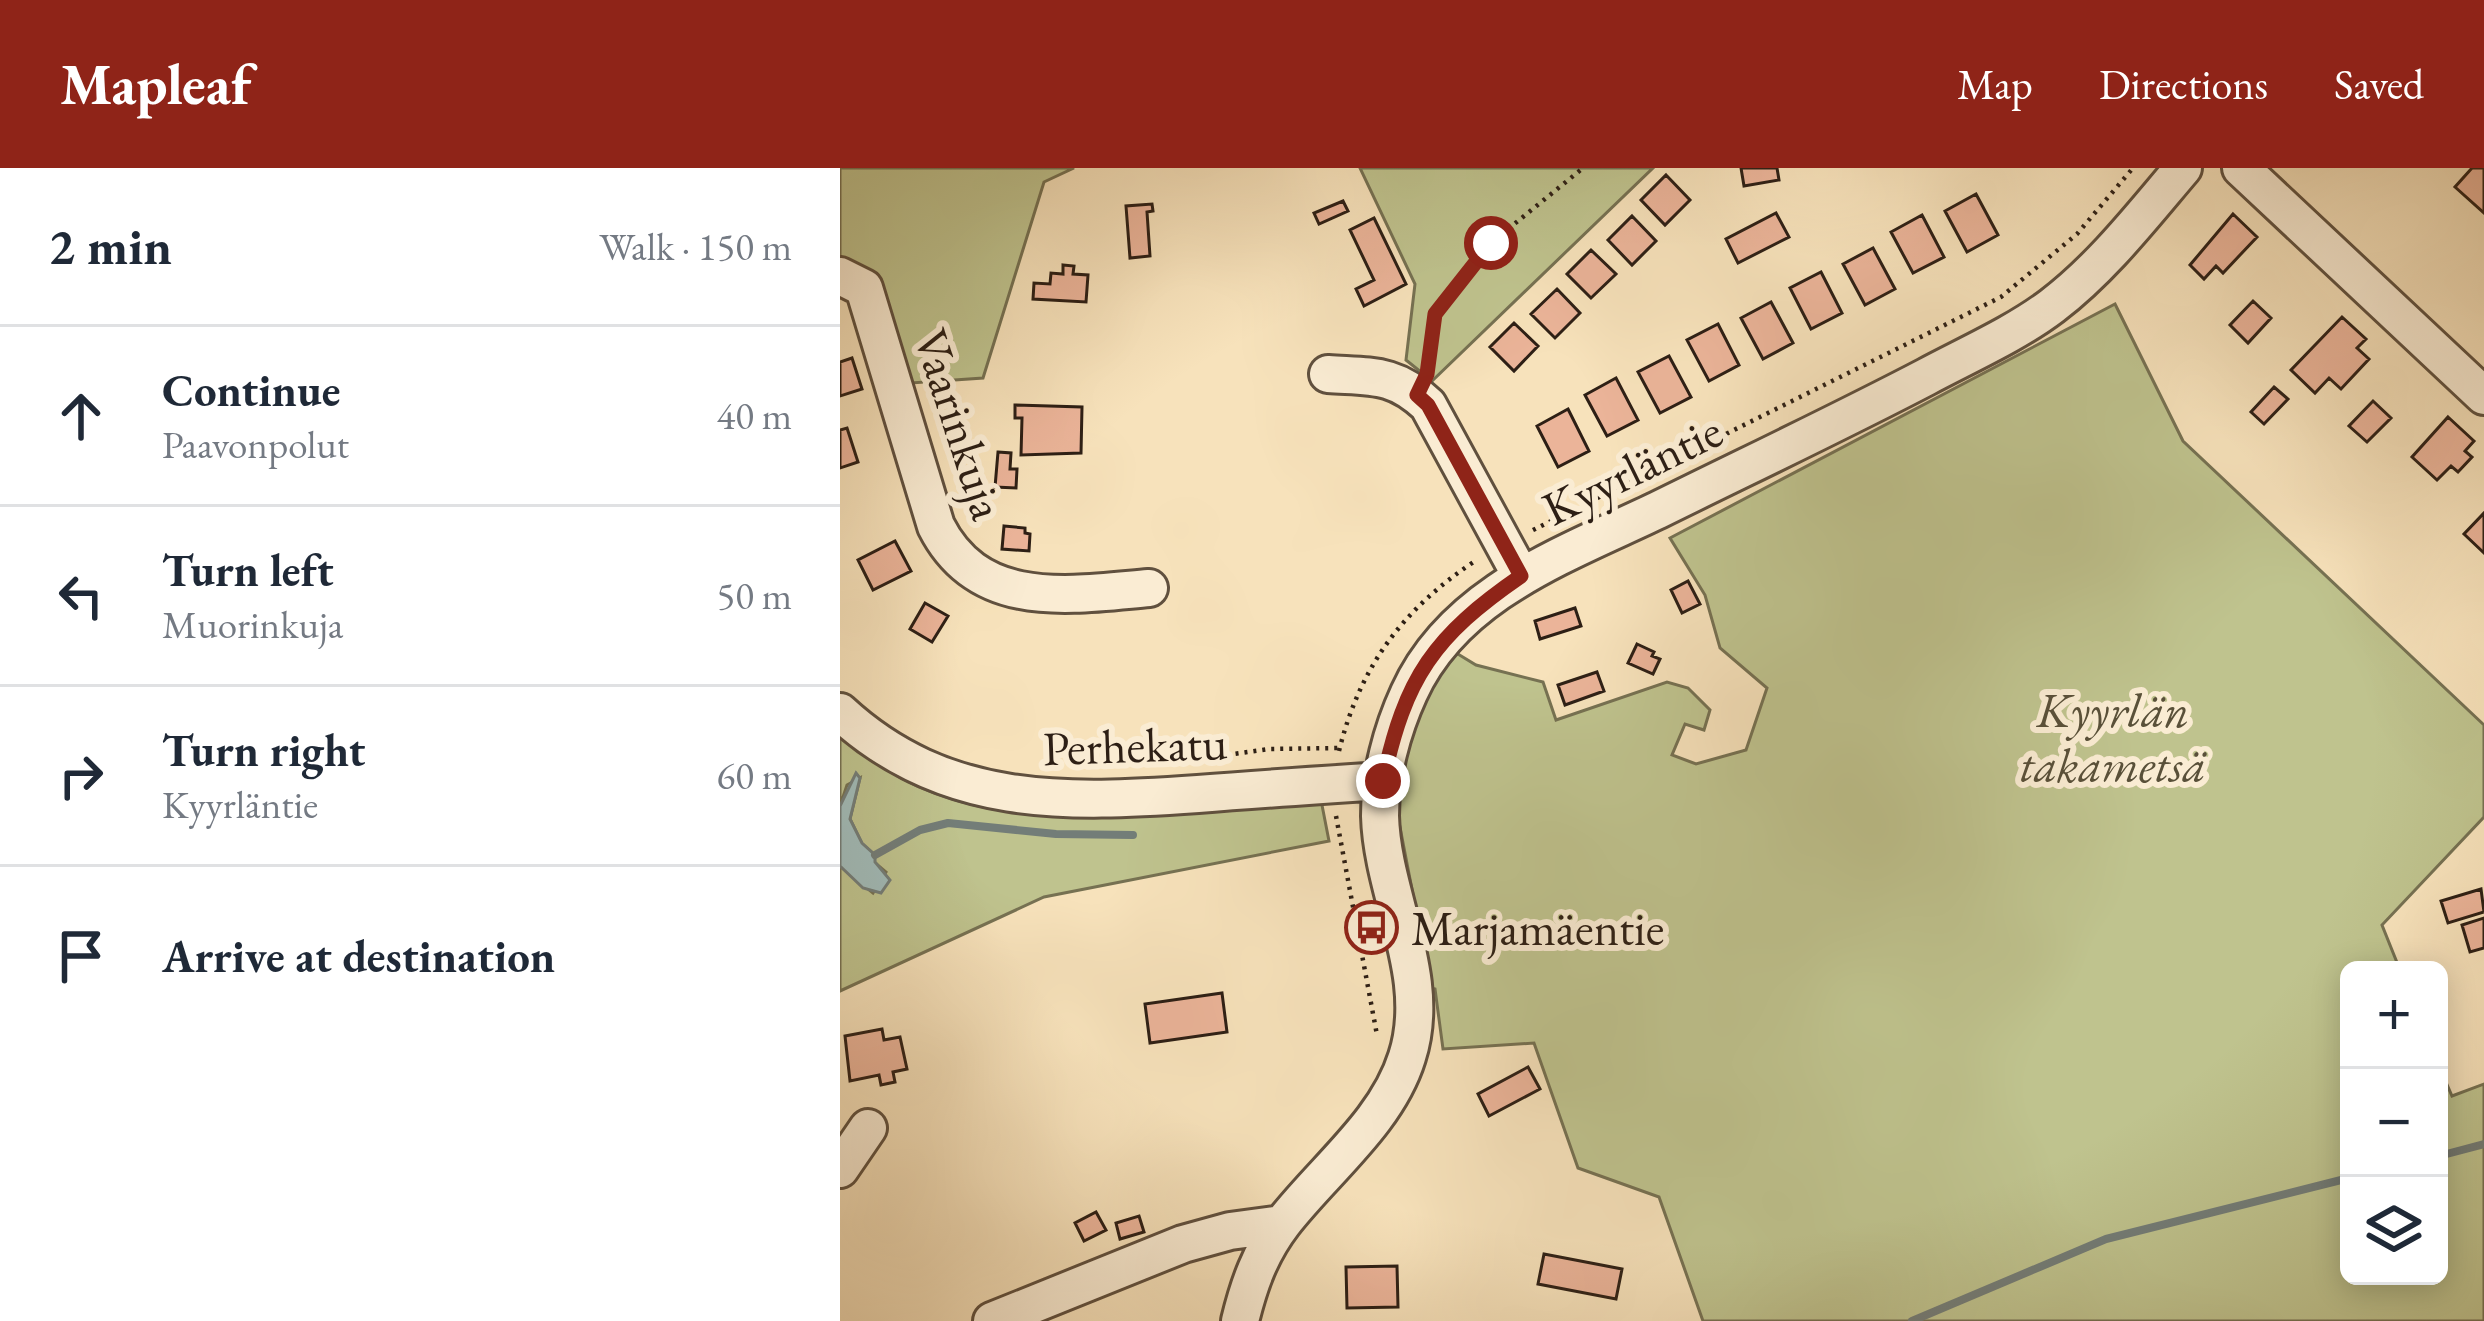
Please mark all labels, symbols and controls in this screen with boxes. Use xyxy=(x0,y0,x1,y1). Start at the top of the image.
text: Mapleaf xyxy=(60,47,251,121)
text: Map xyxy=(1957,57,2033,112)
text: Directions xyxy=(2099,57,2268,112)
text: Saved xyxy=(2334,57,2424,112)
text: 2 min xyxy=(48,213,172,279)
route start xyxy=(1464,216,1518,270)
text: Walk · 150 m xyxy=(599,221,792,272)
street label: Vaarinkuja xyxy=(900,321,1020,528)
text: Continue xyxy=(162,361,340,419)
icon: ahead xyxy=(48,383,114,449)
text: 40 m xyxy=(716,390,792,441)
street label: Kyyrläntie xyxy=(1532,399,1732,539)
text: Paavonpolut xyxy=(162,419,349,470)
text: Turn left xyxy=(162,541,334,599)
icon: left xyxy=(48,563,114,629)
text: 50 m xyxy=(716,570,792,621)
text: Muorinkuja xyxy=(162,599,343,650)
park label: Kyyrlän takametsä xyxy=(2020,679,2207,796)
street label: Perhekatu xyxy=(1042,711,1228,779)
text: Turn right xyxy=(162,721,365,779)
icon: right xyxy=(48,743,114,809)
text: 60 m xyxy=(716,750,792,801)
route end xyxy=(1356,754,1410,808)
text: Kyyrläntie xyxy=(162,779,318,830)
place label: Marjamäentie xyxy=(1411,897,1665,959)
bus stop icon: Marjamäentie xyxy=(1344,900,1400,956)
icon: arrive xyxy=(48,923,114,989)
text: Arrive at destination xyxy=(162,927,555,985)
map controls xyxy=(2340,961,2448,1285)
button: + xyxy=(2340,961,2448,1069)
button: − xyxy=(2340,1069,2448,1177)
button: layers xyxy=(2340,1177,2448,1285)

